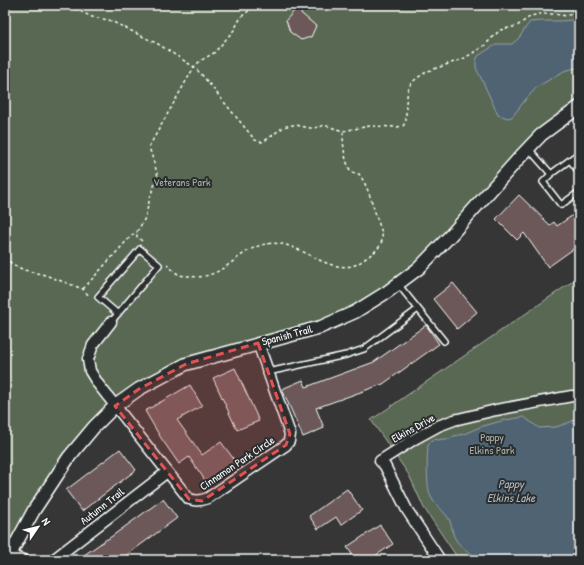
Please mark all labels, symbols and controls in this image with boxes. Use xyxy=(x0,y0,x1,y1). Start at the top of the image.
park label: Veterans Park xyxy=(153,175,211,189)
street label: Spanish Trail xyxy=(260,321,314,348)
street label: Elkins Drive xyxy=(389,410,438,446)
park label: Pappy Elkins Park xyxy=(470,430,515,457)
street label: Cinnamon Park Circle xyxy=(197,432,278,493)
water label: Pappy Elkins Lake xyxy=(487,475,536,506)
street label: Autumn Trail xyxy=(77,484,127,528)
north arrow xyxy=(18,507,58,547)
text: N xyxy=(39,515,54,528)

